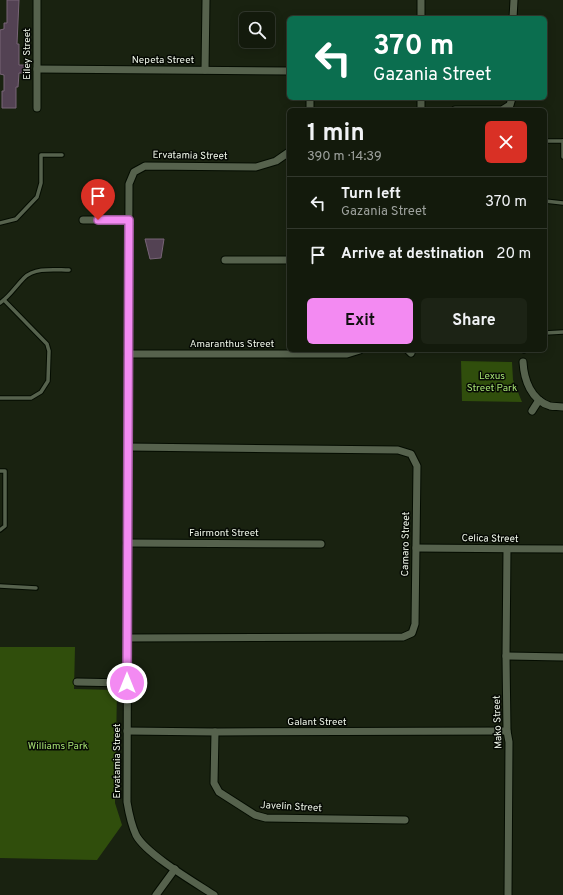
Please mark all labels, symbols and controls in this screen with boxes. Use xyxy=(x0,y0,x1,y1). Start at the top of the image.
map controls xyxy=(239,12,275,48)
button: search xyxy=(239,12,275,48)
street label: Eiley Street xyxy=(21,28,34,80)
text: 370 m xyxy=(373,29,454,65)
icon: left xyxy=(307,32,359,84)
street label: Nepeta Street xyxy=(132,54,194,67)
text: Gazania Street xyxy=(373,64,492,87)
text: 1 min xyxy=(307,119,365,149)
button: close xyxy=(485,121,527,163)
street label: Ervatamia Street xyxy=(152,149,228,163)
text: 390 m · 14:39 xyxy=(307,149,382,165)
pin xyxy=(81,179,115,220)
icon: arrive xyxy=(87,185,109,207)
text: Turn left xyxy=(341,185,401,204)
icon: left xyxy=(307,192,329,214)
text: 370 m xyxy=(485,193,527,212)
text: Gazania Street xyxy=(341,204,427,220)
icon: arrive xyxy=(307,244,329,266)
text: Arrive at destination xyxy=(341,245,484,264)
text: 20 m xyxy=(496,245,531,264)
button: Exit xyxy=(307,298,413,344)
button: Share xyxy=(421,298,527,344)
street label: Amaranthus Street xyxy=(190,338,275,351)
park label: Lexus Street Park xyxy=(467,370,517,395)
street label: Camaro Street xyxy=(399,511,413,577)
street label: Fairmont Street xyxy=(189,527,259,540)
street label: Celica Street xyxy=(461,532,519,546)
position arrow xyxy=(106,662,148,704)
street label: Mako Street xyxy=(491,695,505,749)
street label: Galant Street xyxy=(287,716,347,729)
street label: Ervatamia Street xyxy=(111,723,124,799)
park label: Williams Park xyxy=(28,740,88,753)
street label: Javelin Street xyxy=(260,799,322,815)

